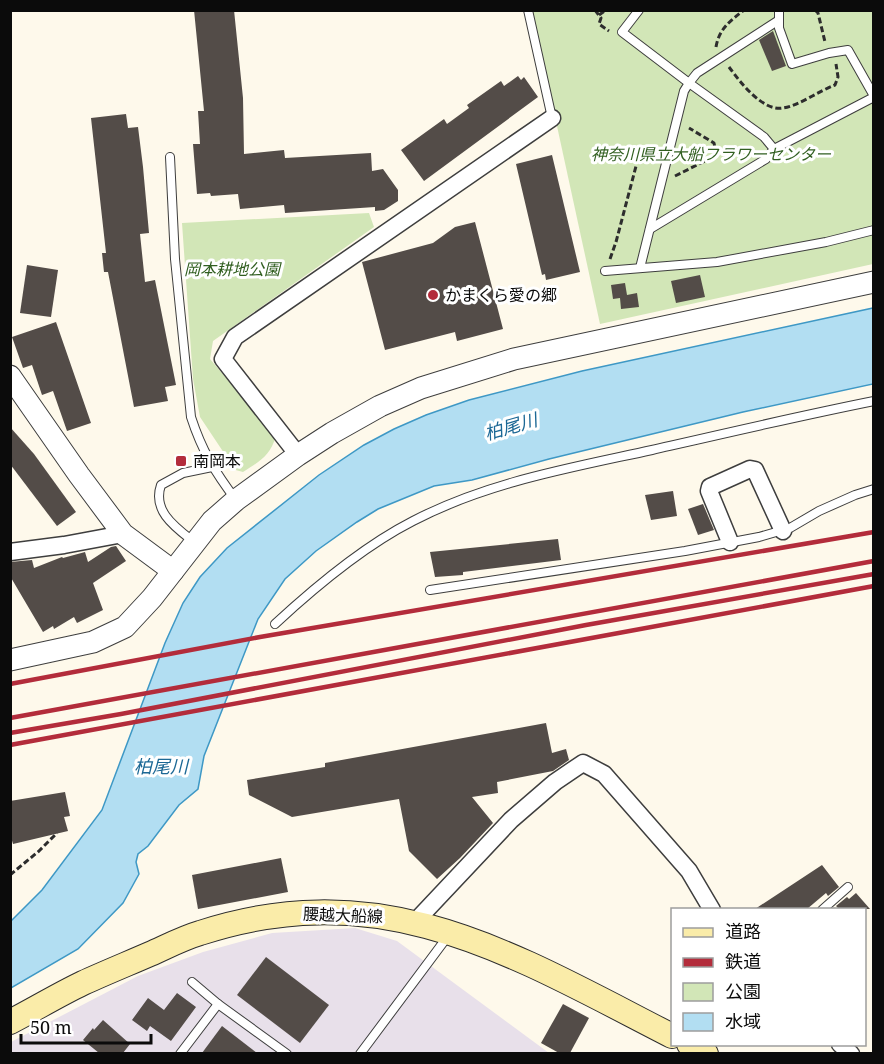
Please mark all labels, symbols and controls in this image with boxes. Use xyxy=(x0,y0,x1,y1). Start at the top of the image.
park label: 神奈川県立大船フラワーセンター xyxy=(591,143,832,165)
park label: 岡本耕地公園 xyxy=(184,258,282,280)
place label: かまくら愛の郷 xyxy=(445,284,557,306)
marker: かまくら愛の郷 xyxy=(426,288,440,302)
water label: 柏尾川 xyxy=(481,407,542,445)
place label: 南岡本 xyxy=(193,450,241,472)
marker: 南岡本 xyxy=(174,454,188,468)
water label: 柏尾川 xyxy=(134,754,190,778)
street label: 腰越大船線 xyxy=(303,903,383,927)
legend xyxy=(671,908,866,1046)
text: 道路 xyxy=(725,919,761,943)
text: 鉄道 xyxy=(725,949,761,973)
text: 公園 xyxy=(725,979,761,1003)
scale bar xyxy=(21,1007,152,1045)
text: 水域 xyxy=(725,1009,761,1033)
text: 50 m xyxy=(30,1015,72,1039)

